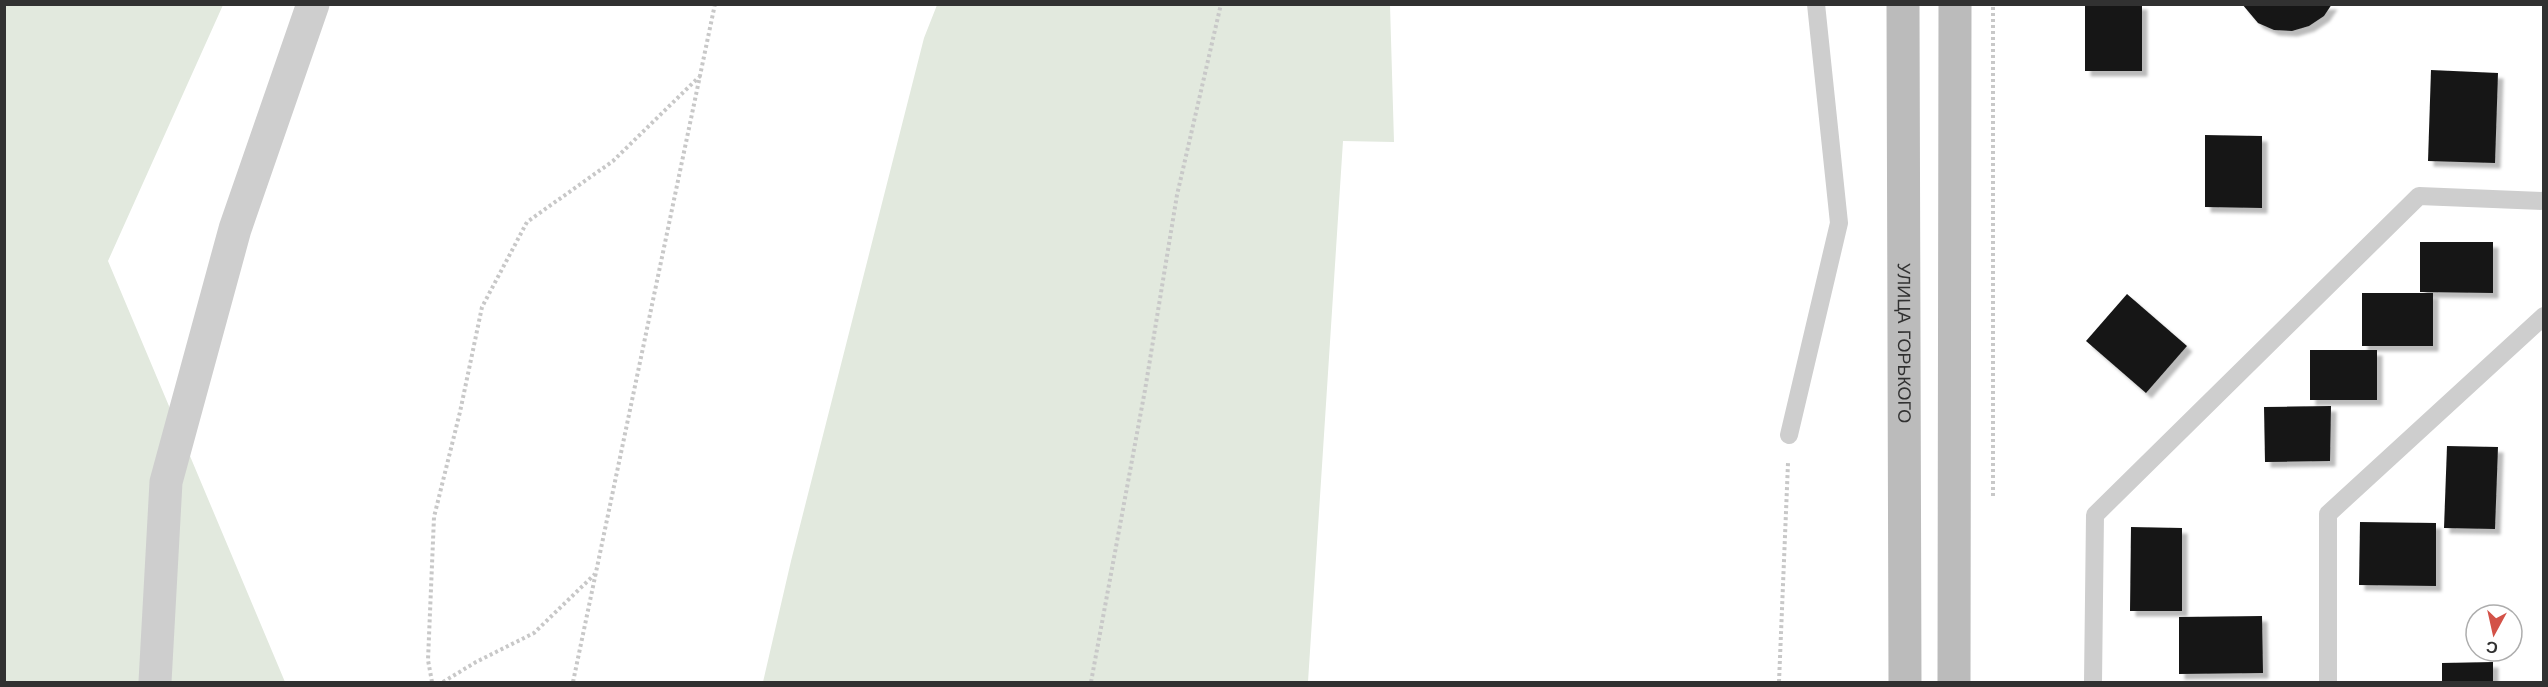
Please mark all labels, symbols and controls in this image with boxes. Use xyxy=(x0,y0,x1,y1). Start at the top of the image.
street label: УЛИЦА ГОРЬКОГО xyxy=(1894,263,1915,423)
north arrow xyxy=(2464,603,2524,663)
text: С xyxy=(2485,637,2499,658)

